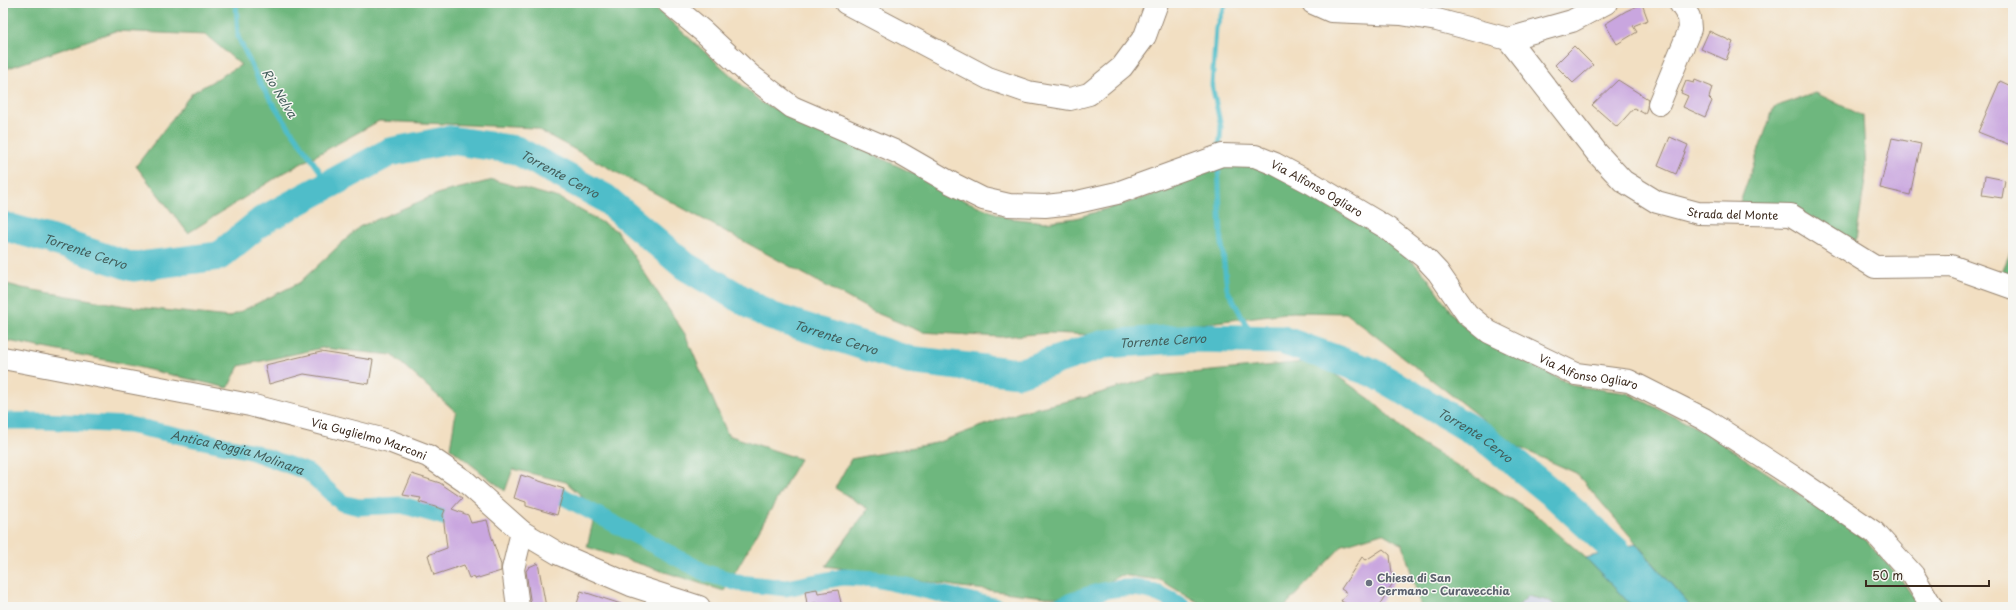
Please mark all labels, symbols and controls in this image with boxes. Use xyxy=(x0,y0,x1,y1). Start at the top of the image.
water label: Rio Nelva xyxy=(258,65,302,121)
water label: Torrente Cervo xyxy=(518,145,604,203)
street label: Via Alfonso Ogliaro xyxy=(1268,155,1366,220)
street label: Strada del Monte xyxy=(1685,202,1778,223)
water label: Torrente Cervo xyxy=(42,229,130,274)
water label: Torrente Cervo xyxy=(792,315,881,359)
water label: Torrente Cervo xyxy=(1119,329,1208,352)
street label: Via Alfonso Ogliaro xyxy=(1536,349,1642,393)
water label: Torrente Cervo xyxy=(1435,403,1518,467)
street label: Via Guglielmo Marconi xyxy=(309,413,429,463)
water label: Antica Roggia Molinara xyxy=(169,425,307,479)
scale bar xyxy=(1866,562,1989,588)
text: 50 m xyxy=(1872,566,1903,584)
place label: Chiesa di San Germano - Curavecchia xyxy=(1377,569,1510,599)
marker: Chiesa di San Germano - Curavecchia xyxy=(1364,578,1374,588)

